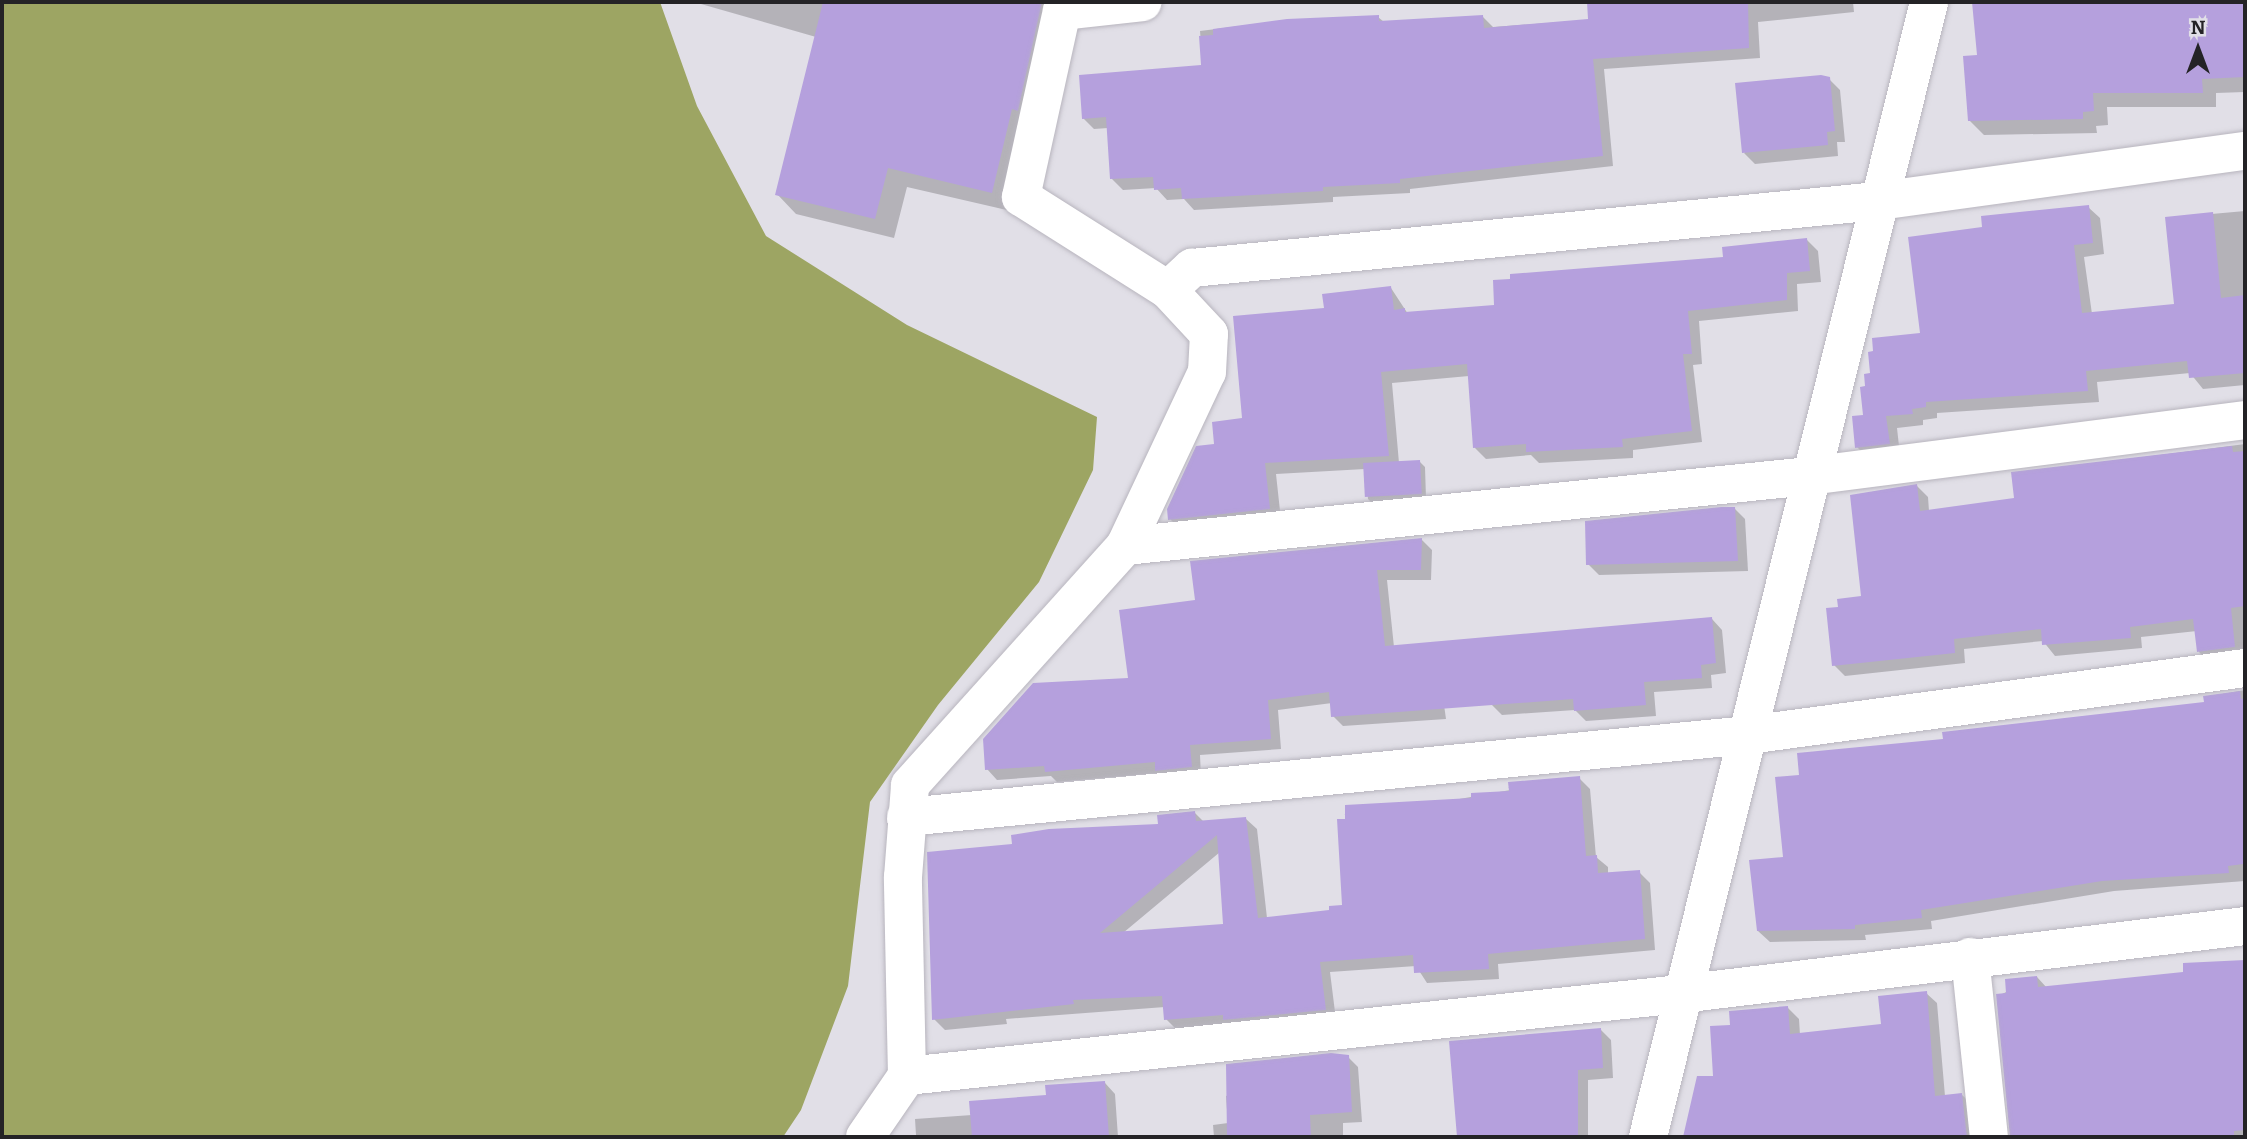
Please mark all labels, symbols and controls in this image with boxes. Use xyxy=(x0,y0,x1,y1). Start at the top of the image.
north arrow xyxy=(2163,14,2233,84)
text: N xyxy=(2191,16,2205,39)

